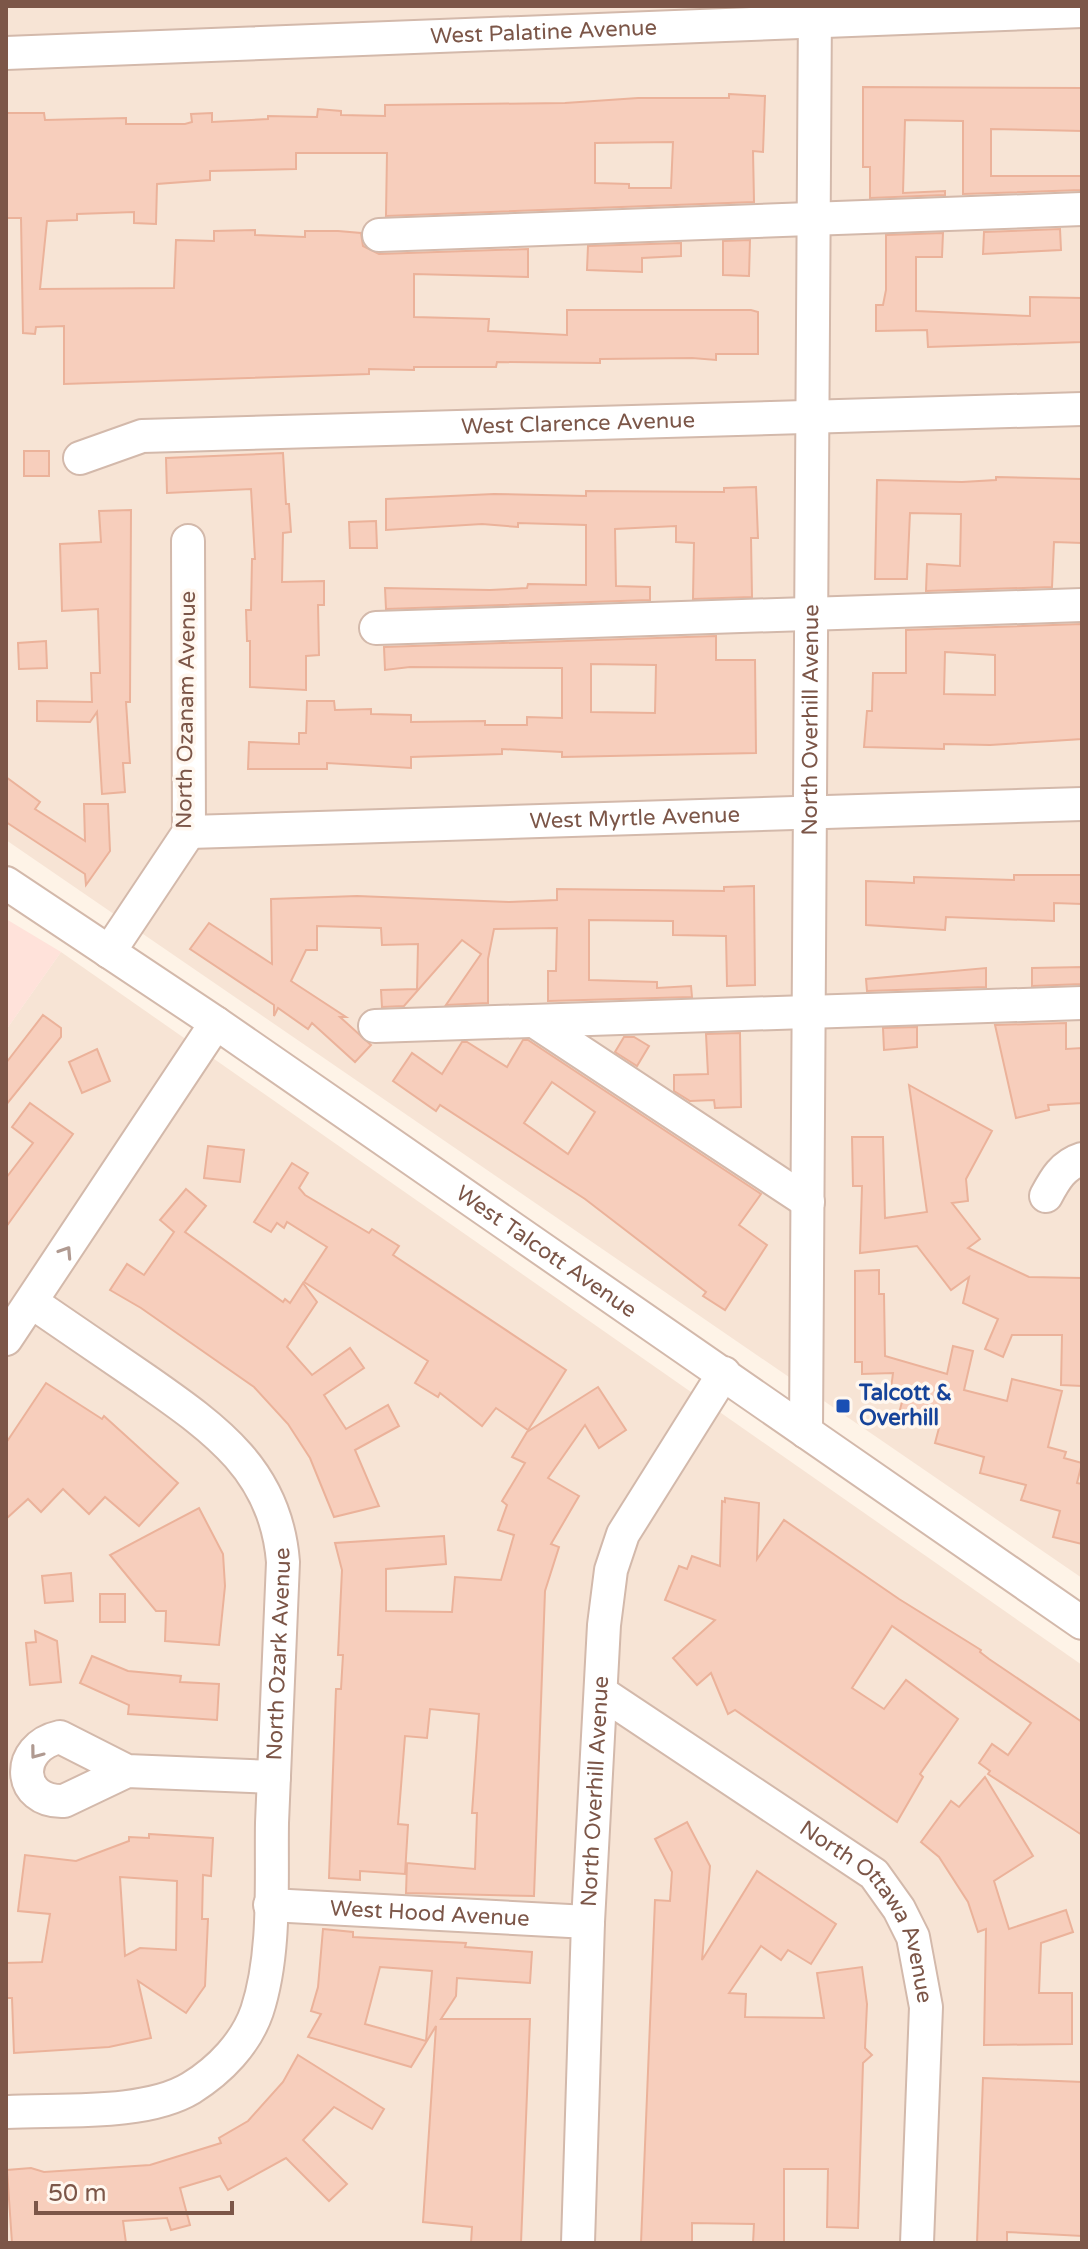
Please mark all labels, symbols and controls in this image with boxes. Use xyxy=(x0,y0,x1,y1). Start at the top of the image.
street label: West Palatine Avenue xyxy=(430,15,657,49)
street label: West Clarence Avenue xyxy=(461,407,695,440)
street label: North Ozanam Avenue xyxy=(171,591,201,829)
street label: North Overhill Avenue xyxy=(797,604,824,836)
street label: West Myrtle Avenue xyxy=(529,802,740,834)
street label: West Talcott Avenue xyxy=(451,1180,642,1323)
one-way arrow xyxy=(56,1246,71,1261)
place label: Talcott & Overhill xyxy=(858,1380,952,1431)
marker: Talcott & Overhill xyxy=(834,1397,852,1415)
street label: North Ozark Avenue xyxy=(261,1546,296,1761)
street label: North Overhill Avenue xyxy=(576,1675,614,1908)
one-way arrow xyxy=(31,1744,46,1759)
street label: North Ottawa Avenue xyxy=(795,1815,938,2005)
street label: West Hood Avenue xyxy=(329,1895,530,1932)
scale bar xyxy=(36,2165,232,2215)
text: 50 m xyxy=(48,2179,106,2208)

